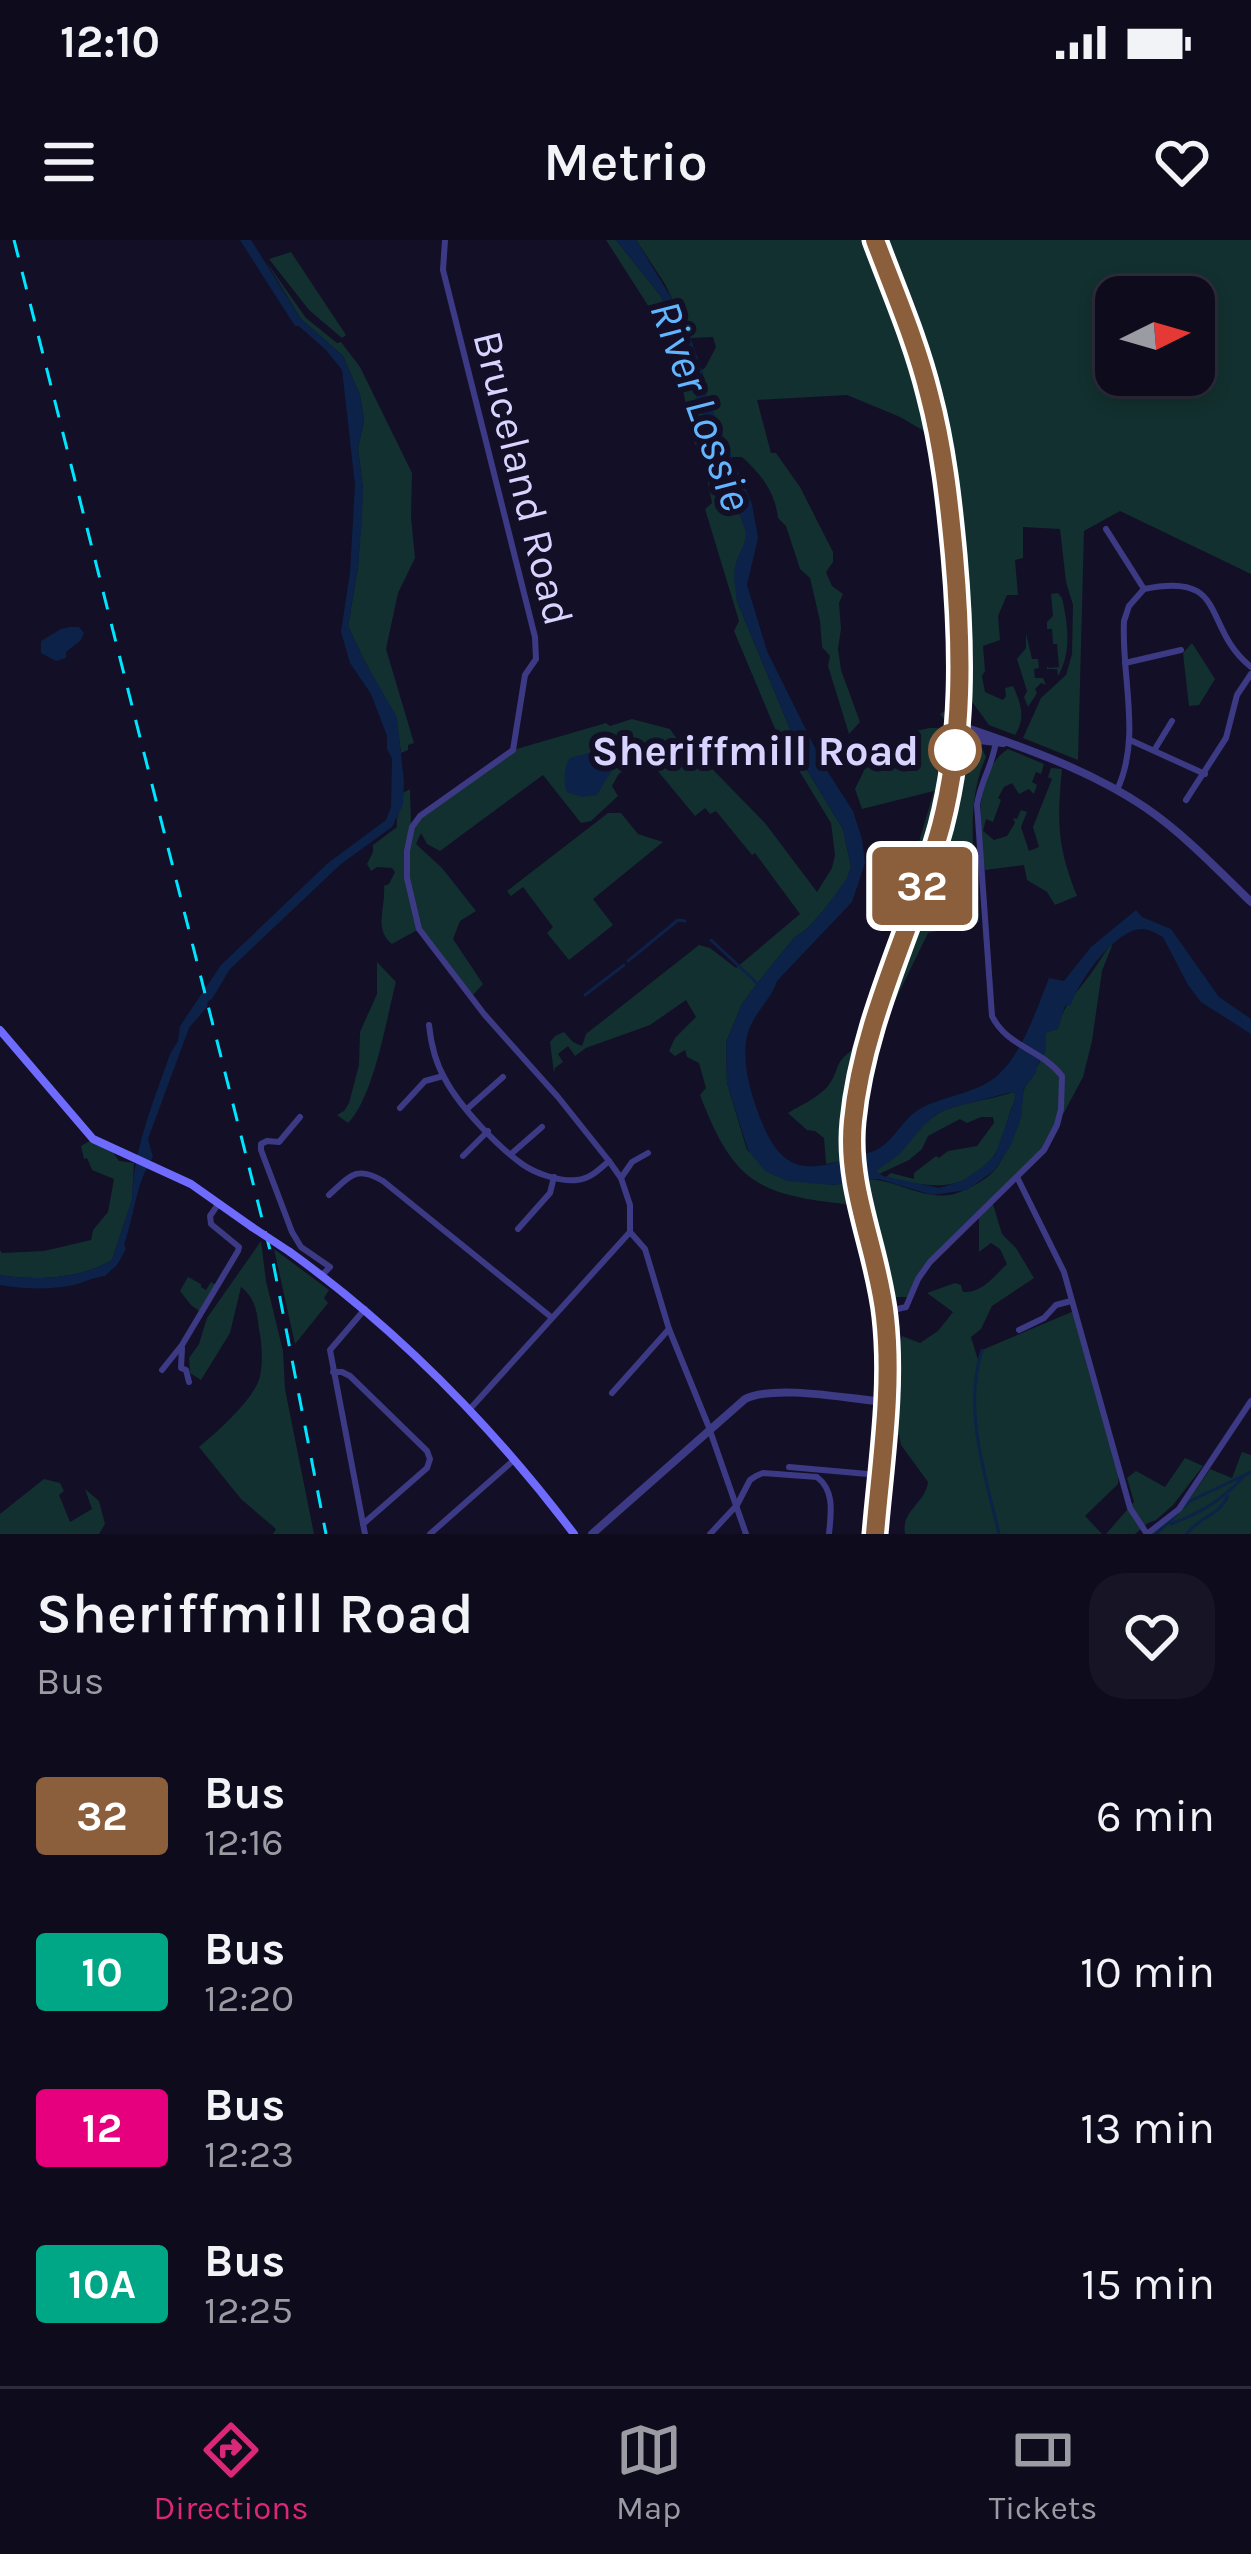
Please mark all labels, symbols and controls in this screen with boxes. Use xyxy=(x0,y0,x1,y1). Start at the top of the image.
text: 12:10 xyxy=(60,16,160,68)
icon: menu xyxy=(36,129,102,195)
icon: heart xyxy=(1149,129,1215,195)
text: Metrio xyxy=(543,130,708,194)
north arrow xyxy=(1095,276,1215,396)
map controls xyxy=(1095,276,1215,396)
water label: River Lossie xyxy=(639,293,763,517)
street label: Bruceland Road xyxy=(462,326,584,631)
marker: Sheriffmill Road xyxy=(930,725,980,775)
place label: Sheriffmill Road xyxy=(592,726,919,776)
line badge: 32 xyxy=(868,847,976,925)
text: 32 xyxy=(896,861,948,911)
button: heart xyxy=(1089,1573,1215,1699)
text: Sheriffmill Road xyxy=(36,1580,474,1646)
text: Bus xyxy=(36,1658,104,1704)
text: Bus xyxy=(204,1767,285,1819)
text: 6 min xyxy=(1096,1790,1215,1842)
text: 32 xyxy=(76,1791,128,1841)
text: 12:16 xyxy=(204,1819,284,1865)
text: Bus xyxy=(204,1923,285,1975)
text: 10 min xyxy=(1080,1946,1215,1998)
text: 10 xyxy=(81,1947,123,1997)
text: 12:20 xyxy=(204,1975,294,2021)
text: Bus xyxy=(204,2079,285,2131)
text: 13 min xyxy=(1080,2102,1215,2154)
text: 12 xyxy=(82,2103,122,2153)
text: 12:23 xyxy=(204,2131,294,2177)
text: Bus xyxy=(204,2235,285,2287)
text: 15 min xyxy=(1081,2258,1215,2310)
text: 10A xyxy=(68,2259,136,2309)
text: 12:25 xyxy=(204,2287,293,2333)
tab: Directions xyxy=(154,2417,309,2527)
tab: Map xyxy=(616,2417,682,2527)
tab: Tickets xyxy=(989,2417,1097,2527)

